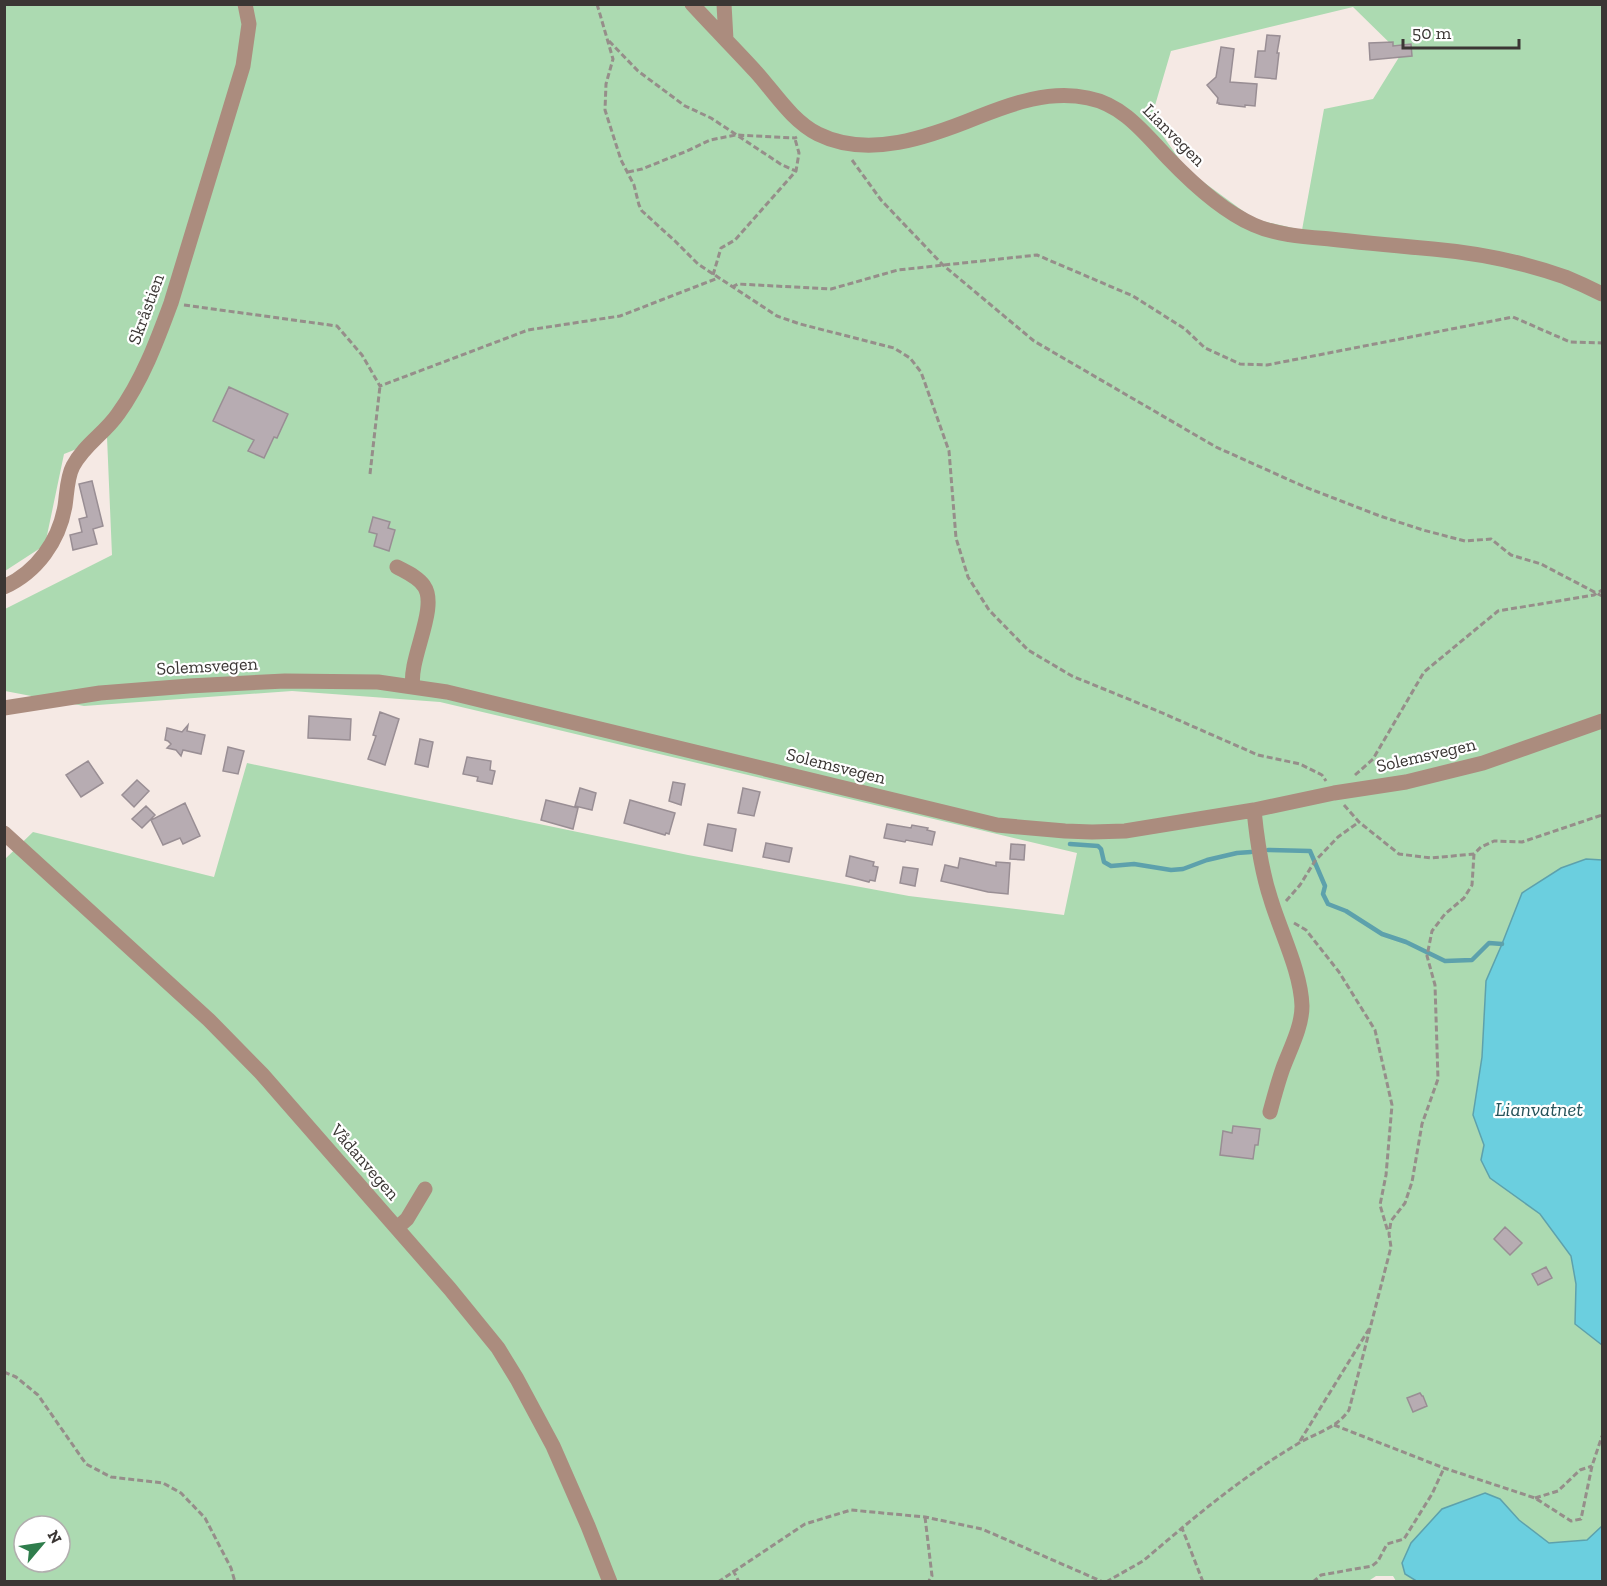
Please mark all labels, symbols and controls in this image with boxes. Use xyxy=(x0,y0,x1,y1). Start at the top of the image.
scale bar xyxy=(1403,12,1518,50)
text: 50 m xyxy=(1412,22,1452,44)
street label: Lianvegen xyxy=(1138,99,1210,171)
street label: Skråstien xyxy=(123,270,169,347)
street label: Solemsvegen xyxy=(156,652,259,680)
street label: Solemsvegen xyxy=(1374,733,1479,777)
street label: Solemsvegen xyxy=(784,743,889,789)
water label: Lianvatnet xyxy=(1495,1097,1583,1121)
street label: Vådanvegen xyxy=(325,1119,404,1205)
north arrow xyxy=(12,1514,72,1574)
text: N xyxy=(43,1527,66,1547)

